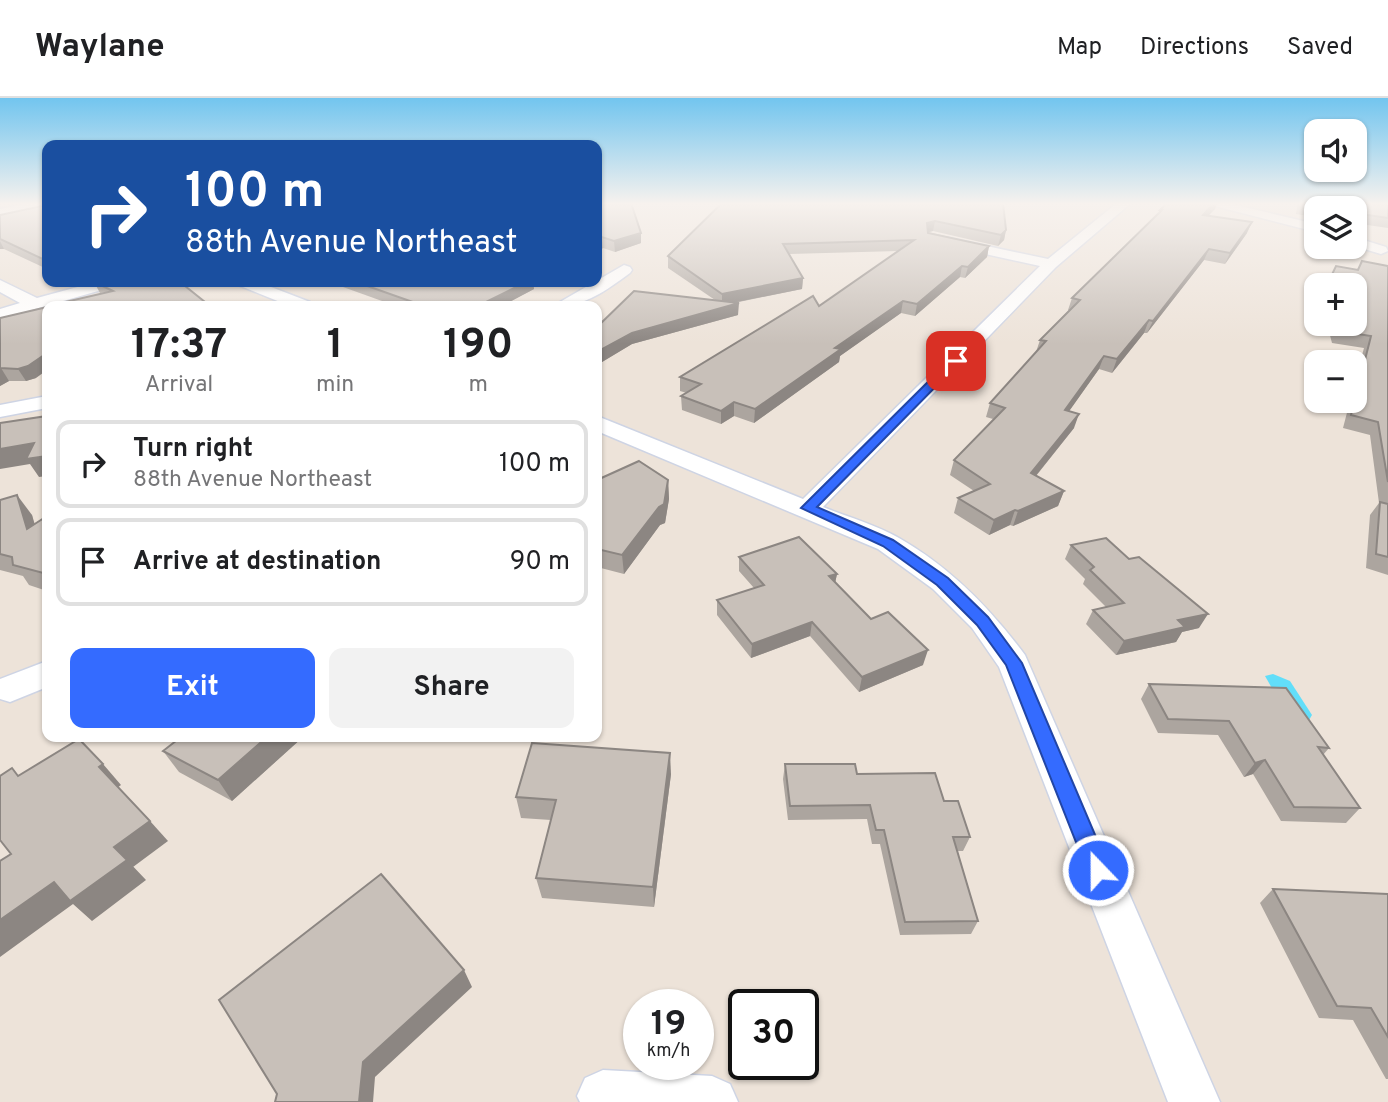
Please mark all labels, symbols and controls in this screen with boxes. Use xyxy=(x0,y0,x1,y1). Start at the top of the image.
text: Waylane xyxy=(35,27,165,69)
text: Map xyxy=(1057,33,1102,63)
text: Directions xyxy=(1140,33,1249,63)
text: Saved xyxy=(1287,33,1353,63)
map controls xyxy=(1304,119,1367,413)
button: sound xyxy=(1304,119,1367,182)
text: 100 m xyxy=(185,163,324,225)
icon: right xyxy=(70,168,161,259)
button: layers xyxy=(1304,196,1367,259)
text: 88th Avenue Northeast xyxy=(185,224,518,264)
button: + xyxy=(1304,273,1367,336)
text: 17:37 xyxy=(131,320,227,373)
text: 1 xyxy=(327,320,344,373)
text: 190 xyxy=(443,320,513,373)
pin xyxy=(926,331,986,391)
icon: arrive xyxy=(937,342,975,380)
button: − xyxy=(1304,350,1367,413)
text: Arrival xyxy=(145,371,213,400)
text: min xyxy=(316,371,354,400)
text: m xyxy=(468,371,488,400)
text: Turn right xyxy=(133,433,253,466)
icon: right xyxy=(74,445,112,483)
text: 100 m xyxy=(499,448,570,481)
text: 88th Avenue Northeast xyxy=(133,466,372,495)
icon: arrive xyxy=(74,543,112,581)
text: Arrive at destination xyxy=(133,546,381,579)
text: 90 m xyxy=(510,546,570,579)
button: Exit xyxy=(70,648,315,728)
button: Share xyxy=(329,648,574,728)
position arrow xyxy=(1061,833,1135,907)
speed limit sign: 30 xyxy=(728,989,819,1080)
text: 19 xyxy=(651,1003,686,1047)
text: km/h xyxy=(647,1040,690,1063)

